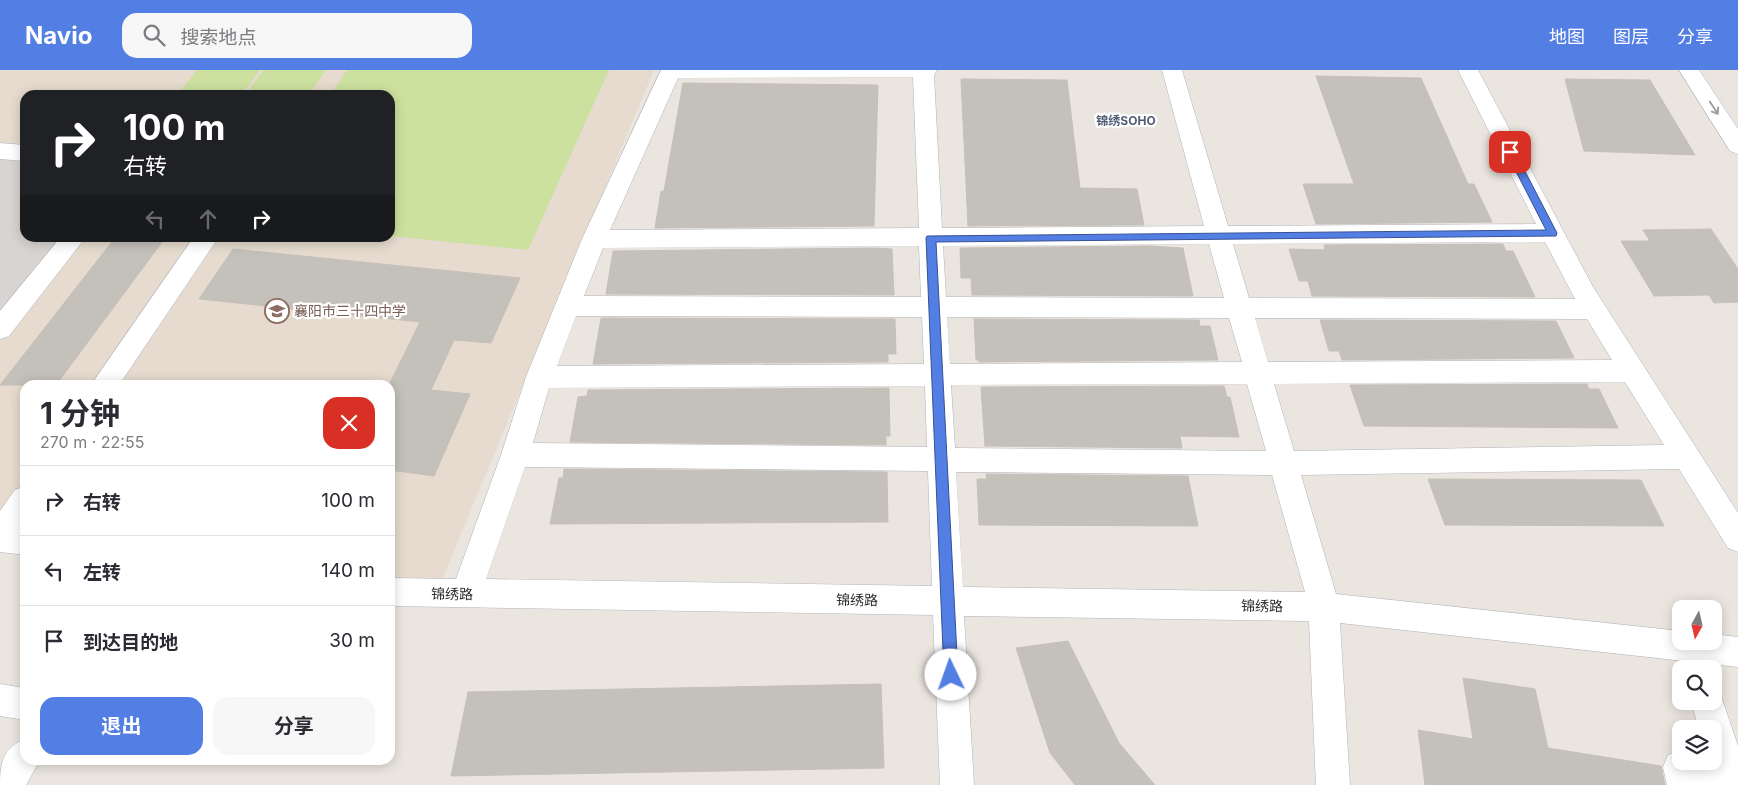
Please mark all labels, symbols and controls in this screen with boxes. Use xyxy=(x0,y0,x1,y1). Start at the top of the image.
search box xyxy=(122,13,472,58)
text: Navio xyxy=(25,21,92,50)
icon: search xyxy=(140,21,168,49)
text: 搜索地点 xyxy=(180,26,256,49)
text: 地图 xyxy=(1549,26,1585,47)
text: 图层 xyxy=(1613,26,1649,47)
text: 分享 xyxy=(1677,26,1713,47)
one-way arrow xyxy=(1709,101,1719,115)
text: 100 m xyxy=(123,106,226,148)
icon: right xyxy=(40,110,105,175)
district label: 锦绣SOHO xyxy=(1096,113,1156,128)
pin xyxy=(1489,131,1531,173)
icon: arrive xyxy=(1496,138,1524,166)
text: 右转 xyxy=(123,153,167,179)
icon: left xyxy=(141,205,169,233)
icon: ahead xyxy=(194,205,222,233)
icon: right xyxy=(247,205,275,233)
school or university icon: 襄阳市三十四中学 xyxy=(264,298,290,324)
place label: 襄阳市三十四中学 xyxy=(294,302,406,319)
text: 1 分钟 xyxy=(40,395,120,431)
button: close xyxy=(323,397,375,449)
text: 270 m · 22:55 xyxy=(40,432,144,452)
icon: right xyxy=(40,487,68,515)
text: 100 m xyxy=(321,489,375,512)
text: 右转 xyxy=(83,491,121,514)
icon: left xyxy=(40,557,68,585)
text: 140 m xyxy=(321,559,375,582)
text: 左转 xyxy=(83,561,121,584)
street label: 锦绣路 xyxy=(431,585,473,602)
street label: 锦绣路 xyxy=(836,591,878,608)
street label: 锦绣路 xyxy=(1241,597,1283,614)
north arrow xyxy=(1672,600,1722,650)
map controls xyxy=(1672,600,1722,770)
icon: arrive xyxy=(40,627,68,655)
text: 30 m xyxy=(329,629,375,652)
text: 到达目的地 xyxy=(83,631,178,654)
position arrow xyxy=(924,648,976,700)
button: search xyxy=(1672,660,1722,710)
button: 退出 xyxy=(40,697,203,755)
button: 分享 xyxy=(213,697,375,755)
button: layers xyxy=(1672,720,1722,770)

